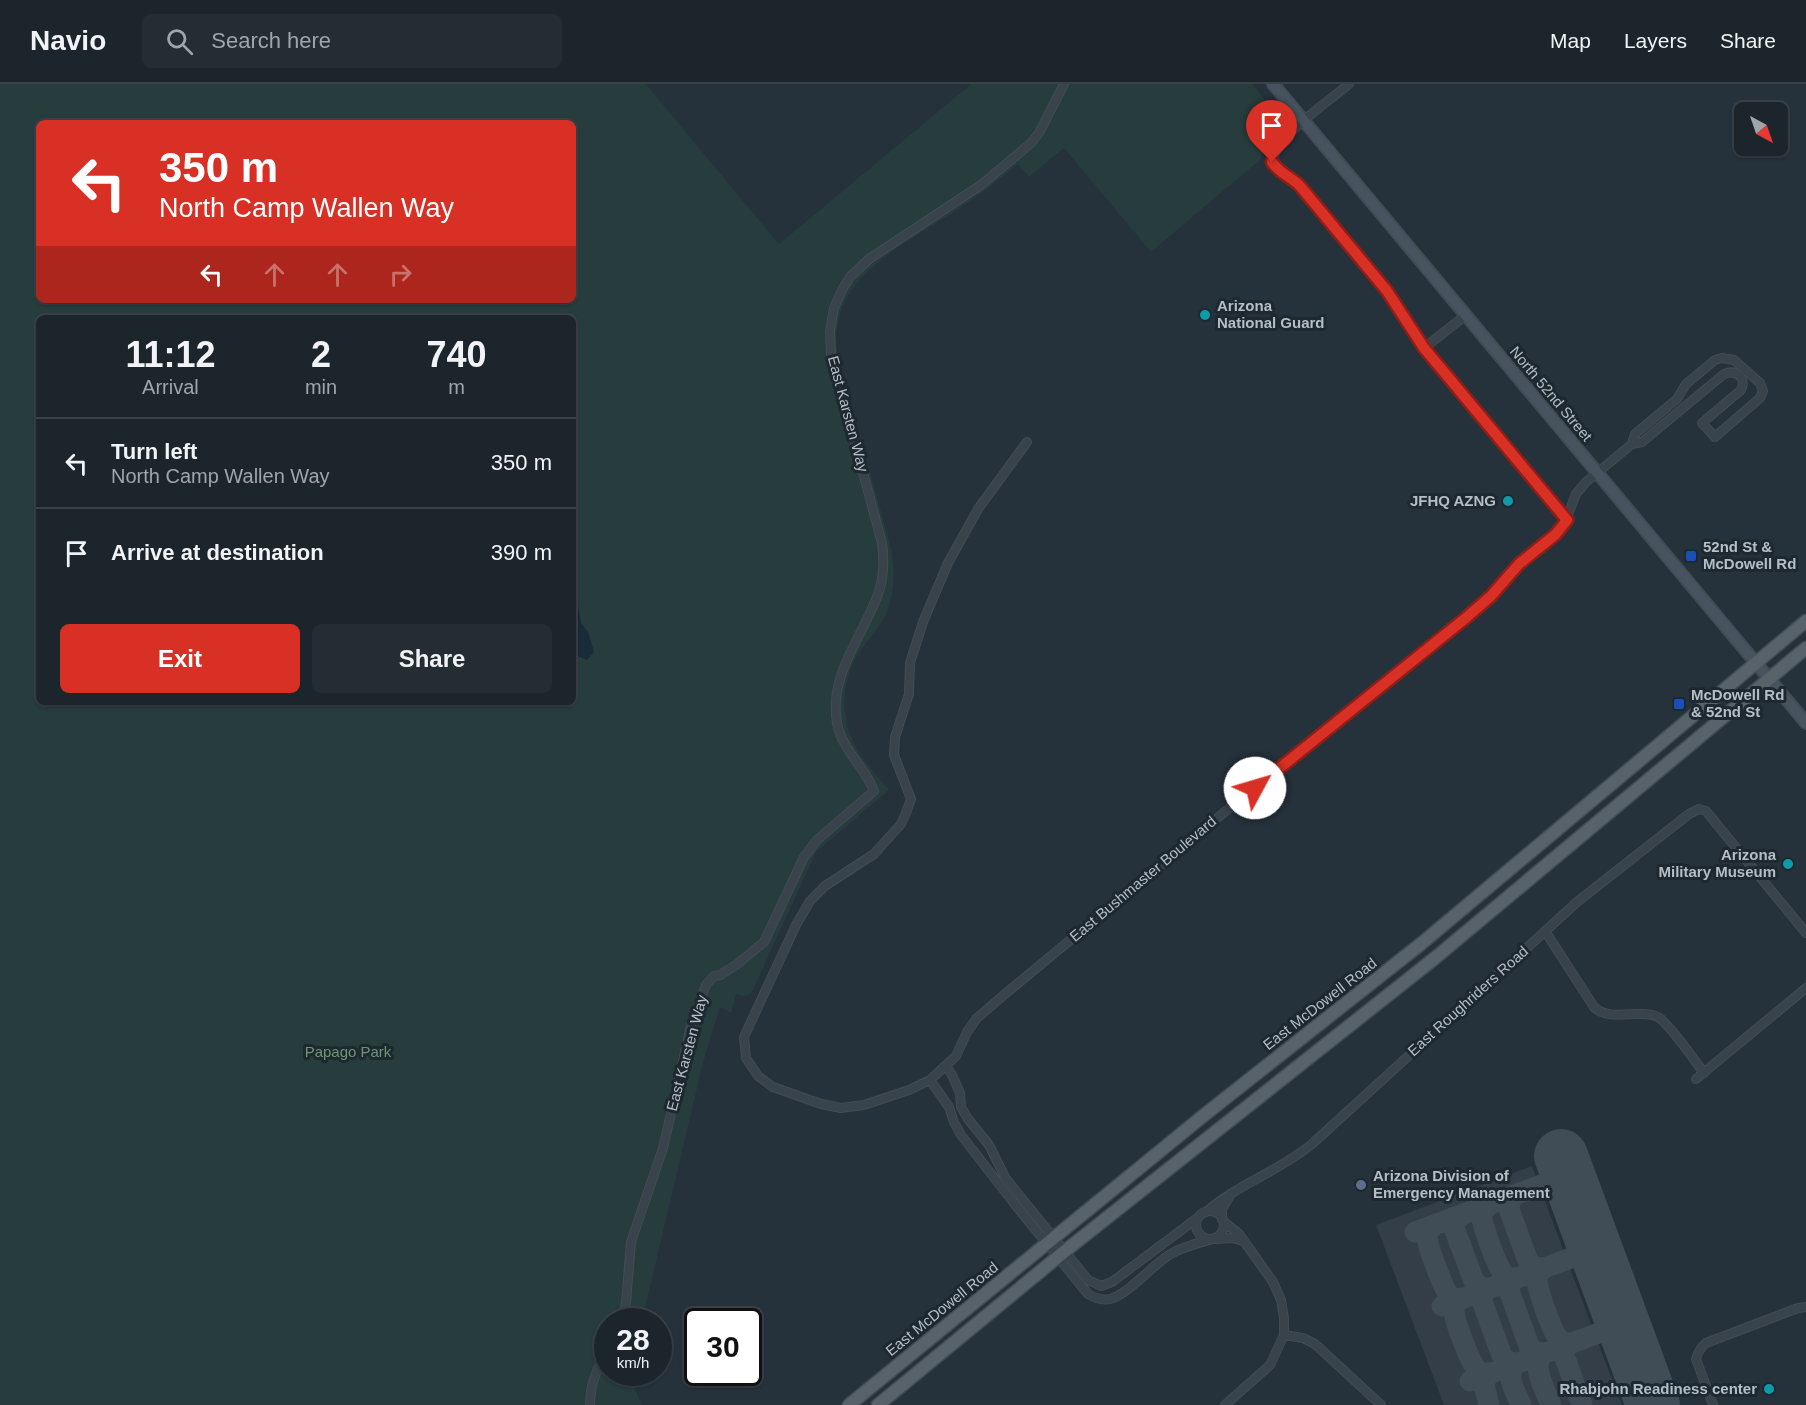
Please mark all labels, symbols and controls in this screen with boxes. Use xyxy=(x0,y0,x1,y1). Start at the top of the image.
search box xyxy=(142,14,562,68)
text: Navio xyxy=(30,25,106,56)
icon: search xyxy=(163,25,196,58)
text: Search here xyxy=(211,28,331,53)
text: Map xyxy=(1550,29,1591,52)
text: Layers xyxy=(1624,29,1687,52)
text: Share xyxy=(1720,29,1776,52)
pin xyxy=(1246,100,1297,162)
north arrow xyxy=(1734,102,1788,156)
map controls xyxy=(1734,102,1788,156)
icon: arrive xyxy=(1255,109,1288,142)
icon: left xyxy=(60,144,138,222)
text: 350 m xyxy=(159,144,278,191)
text: North Camp Wallen Way xyxy=(159,193,454,223)
icon: left xyxy=(195,258,228,291)
icon: ahead xyxy=(258,258,291,291)
icon: ahead xyxy=(321,258,354,291)
icon: right xyxy=(384,258,417,291)
place label: Arizona National Guard xyxy=(1217,297,1325,331)
marker: Arizona National Guard xyxy=(1198,308,1212,322)
text: 11:12 xyxy=(125,334,215,375)
text: 2 xyxy=(311,334,331,375)
text: 740 xyxy=(427,334,487,375)
street label: North 52nd Street xyxy=(1507,343,1596,445)
street label: East Karsten Way xyxy=(825,354,872,474)
text: Arrival xyxy=(142,376,199,398)
text: min xyxy=(305,376,337,398)
text: m xyxy=(448,376,465,398)
text: Turn left xyxy=(111,439,197,464)
icon: left xyxy=(60,447,93,480)
text: 350 m xyxy=(491,450,552,475)
text: North Camp Wallen Way xyxy=(111,465,330,487)
place label: JFHQ AZNG xyxy=(1410,492,1496,509)
marker: JFHQ AZNG xyxy=(1501,494,1515,508)
icon: arrive xyxy=(60,537,93,570)
place label: 52nd St & McDowell Rd xyxy=(1703,538,1796,572)
text: Arrive at destination xyxy=(111,540,324,565)
text: 390 m xyxy=(491,540,552,565)
marker: 52nd St & McDowell Rd xyxy=(1684,549,1698,563)
button: Exit xyxy=(60,624,300,693)
button: Share xyxy=(312,624,552,693)
place label: McDowell Rd & 52nd St xyxy=(1691,686,1784,720)
marker: McDowell Rd & 52nd St xyxy=(1672,697,1686,711)
position arrow xyxy=(1223,756,1287,820)
street label: East Bushmaster Boulevard xyxy=(1066,812,1219,945)
place label: Arizona Military Museum xyxy=(1658,846,1777,880)
marker: Arizona Military Museum xyxy=(1781,857,1795,871)
street label: East Roughriders Road xyxy=(1404,942,1531,1059)
street label: East McDowell Road xyxy=(1260,954,1380,1053)
street label: East Karsten Way xyxy=(663,992,710,1113)
park label: Papago Park xyxy=(305,1043,392,1060)
place label: Arizona Division of Emergency Management xyxy=(1373,1167,1550,1201)
marker: Arizona Division of Emergency Management xyxy=(1354,1178,1368,1192)
street label: East McDowell Road xyxy=(882,1258,1001,1359)
speed limit sign: 30 xyxy=(684,1308,762,1386)
text: 28 xyxy=(616,1323,650,1356)
text: km/h xyxy=(617,1354,649,1371)
place label: Rhabjohn Readiness center xyxy=(1559,1380,1757,1397)
marker: Rhabjohn Readiness center xyxy=(1762,1382,1776,1396)

